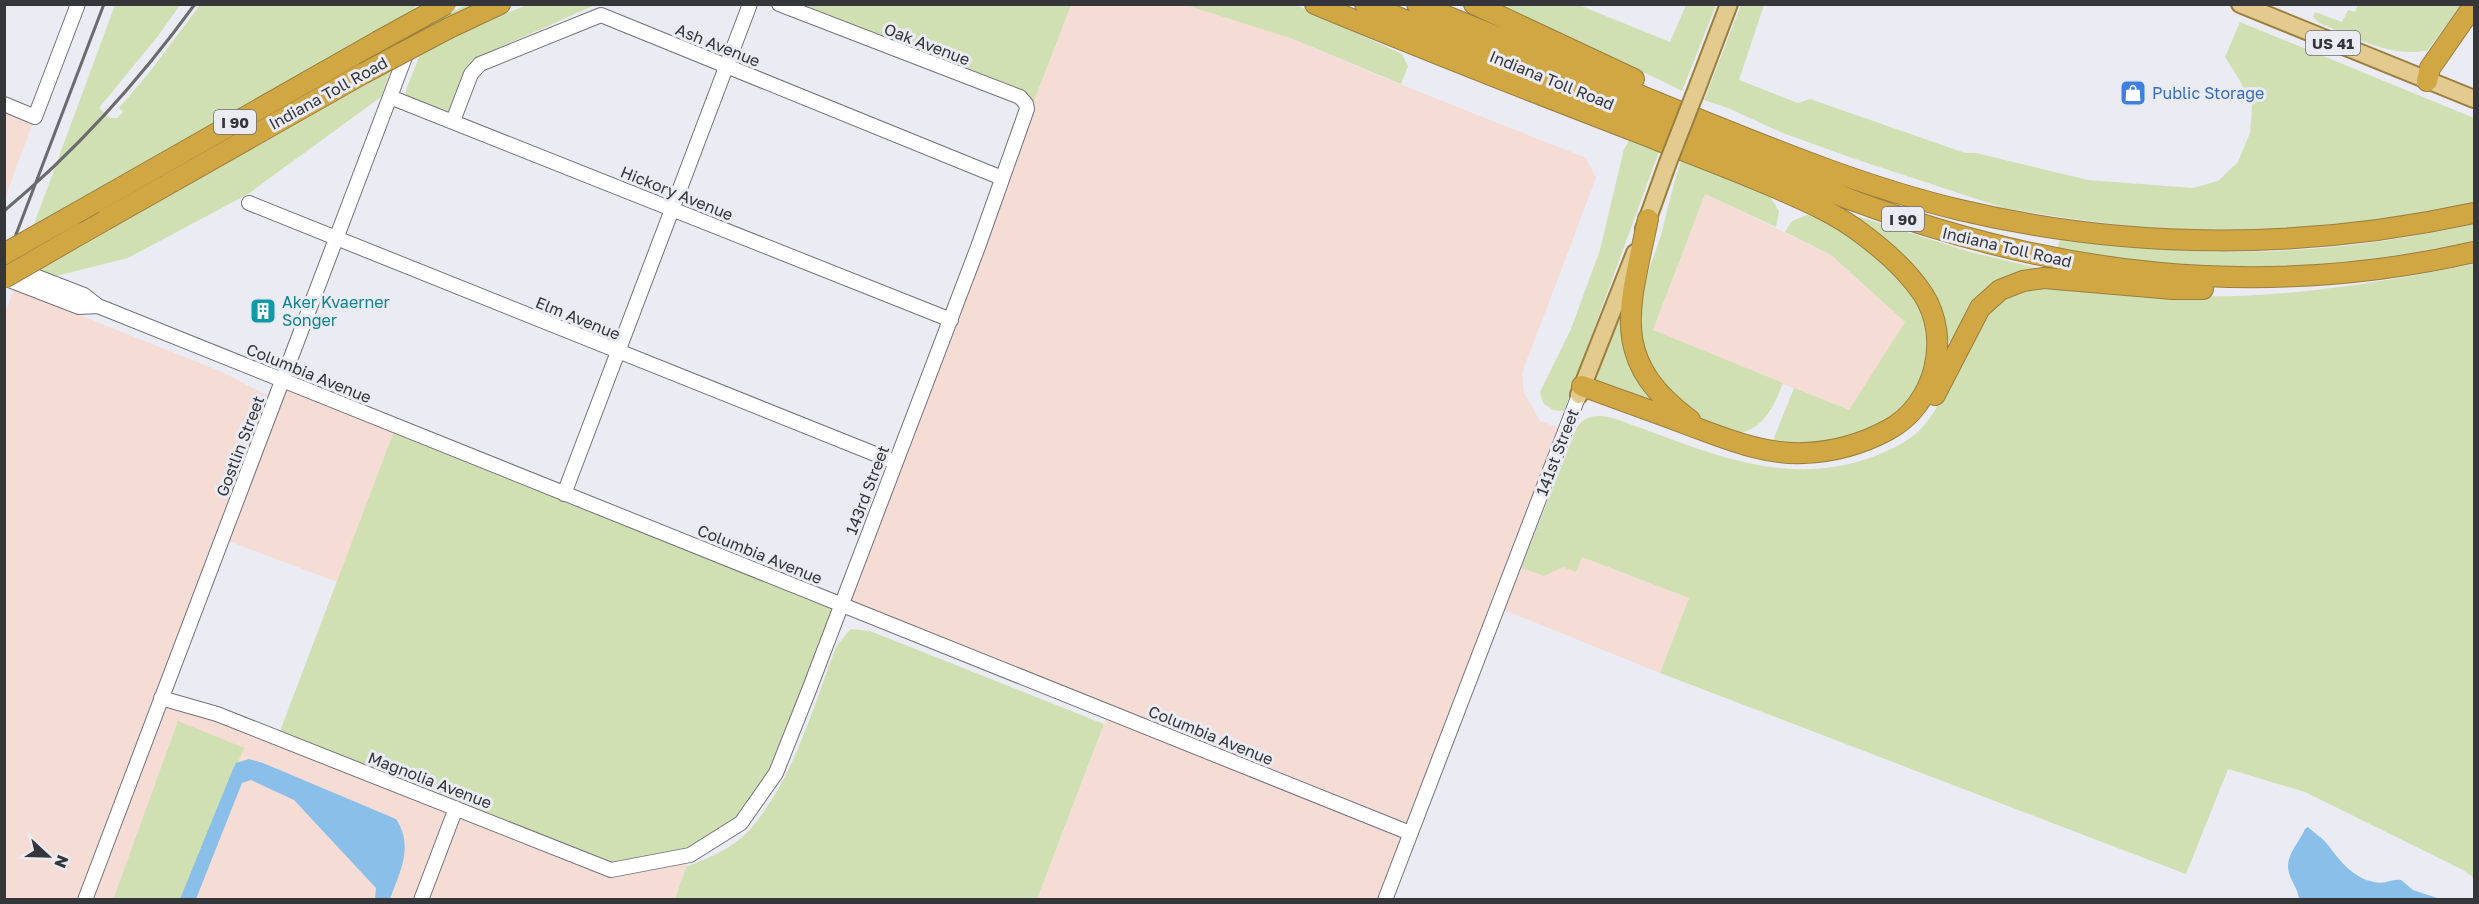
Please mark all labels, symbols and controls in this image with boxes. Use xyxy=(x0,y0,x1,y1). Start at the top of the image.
street label: Oak Avenue xyxy=(881,18,973,70)
street label: Ash Avenue xyxy=(673,19,763,71)
road number: US 41 xyxy=(2306,31,2360,55)
street label: Indiana Toll Road xyxy=(1487,46,1617,114)
street label: Indiana Toll Road xyxy=(265,52,391,134)
shop icon: Public Storage xyxy=(2118,78,2148,108)
place label: Public Storage xyxy=(2152,83,2264,103)
road number: I 90 xyxy=(214,110,256,134)
street label: Hickory Avenue xyxy=(618,161,736,225)
road number: I 90 xyxy=(1882,207,1924,231)
street label: Indiana Toll Road xyxy=(1940,222,2074,272)
place label: Aker Kvaerner Songer xyxy=(282,292,390,330)
street label: Elm Avenue xyxy=(533,292,623,344)
building icon: Aker Kvaerner Songer xyxy=(248,296,278,326)
street label: Columbia Avenue xyxy=(244,339,374,407)
street label: Gostlin Street xyxy=(212,393,268,499)
street label: 141st Street xyxy=(1531,406,1583,498)
street label: 143rd Street xyxy=(841,442,893,538)
street label: Columbia Avenue xyxy=(695,520,825,588)
street label: Columbia Avenue xyxy=(1146,701,1276,769)
street label: Magnolia Avenue xyxy=(365,747,495,813)
north arrow xyxy=(18,826,78,886)
text: N xyxy=(50,852,73,871)

